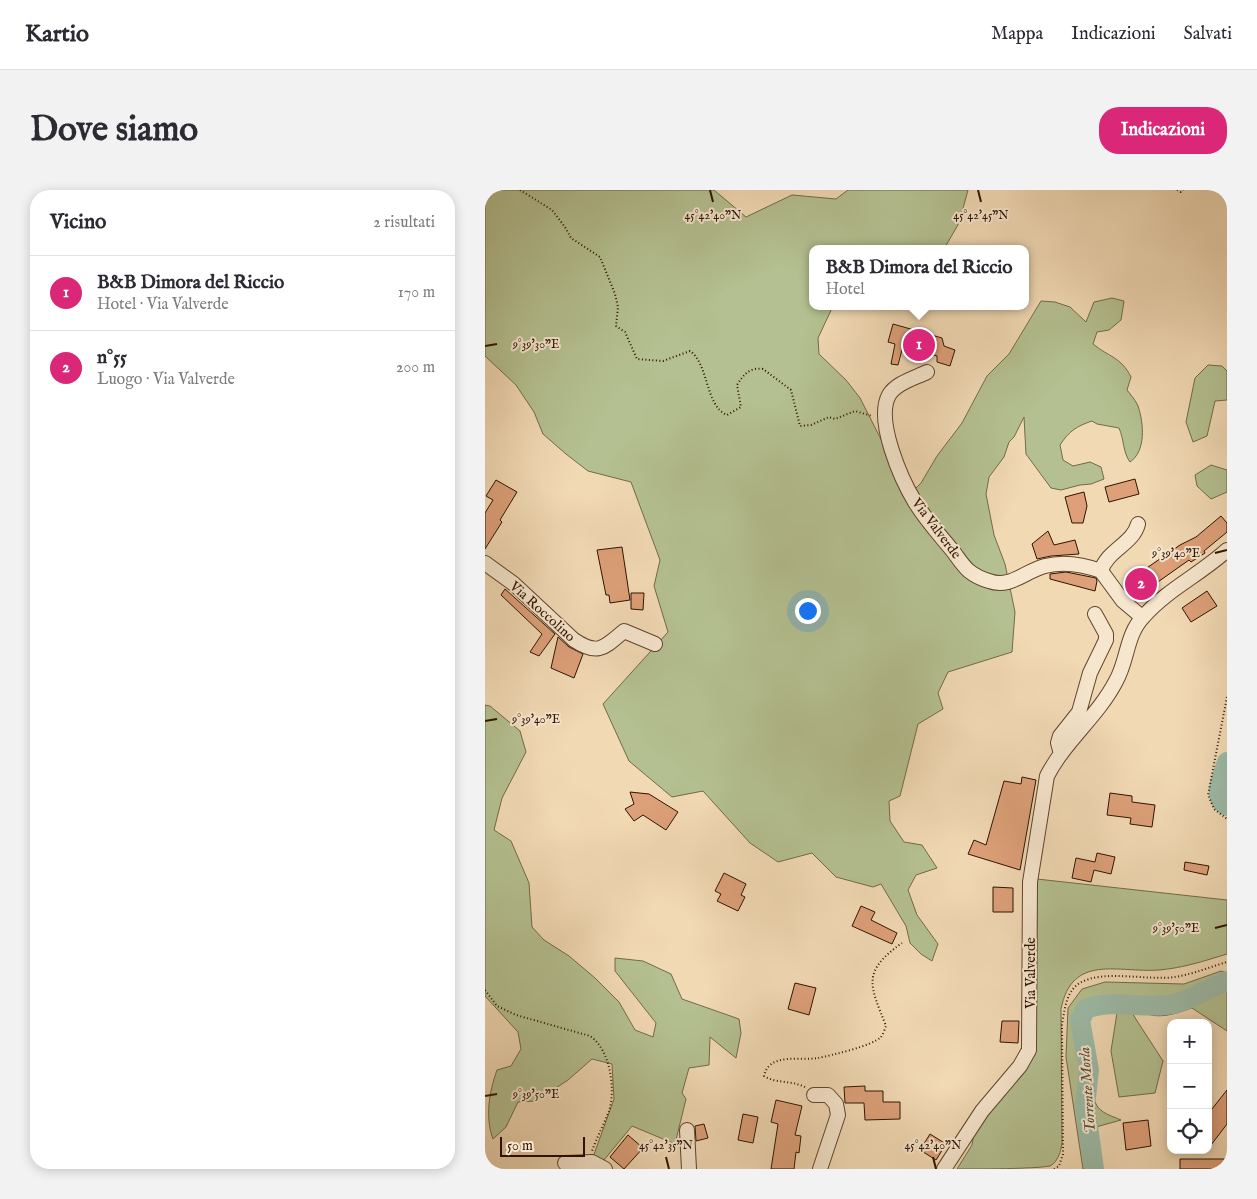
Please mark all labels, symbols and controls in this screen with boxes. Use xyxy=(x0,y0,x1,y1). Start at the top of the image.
text: Kartio xyxy=(25,19,89,50)
text: Mappa xyxy=(991,23,1043,46)
text: Indicazioni xyxy=(1071,23,1156,46)
text: Salvati xyxy=(1184,23,1232,46)
button: Indicazioni xyxy=(1099,107,1227,154)
text: Dove siamo xyxy=(30,108,198,153)
text: 45°42'40"N xyxy=(685,208,742,223)
text: 45°42'45"N xyxy=(953,208,1009,223)
text: Vicino xyxy=(50,209,106,236)
text: 2 risultati xyxy=(373,213,435,233)
popup xyxy=(809,245,1029,310)
text: B&B Dimora del Riccio xyxy=(825,256,1013,280)
text: B&B Dimora del Riccio xyxy=(97,271,284,295)
text: Hotel xyxy=(825,280,865,300)
text: 1 xyxy=(63,283,69,303)
text: 170 m xyxy=(398,283,435,303)
text: Hotel · Via Valverde xyxy=(97,295,229,315)
pin: 1 xyxy=(903,326,935,364)
text: 9°39'30"E xyxy=(512,337,559,352)
text: n°55 xyxy=(97,346,127,370)
text: 2 xyxy=(62,358,70,378)
text: 200 m xyxy=(396,358,435,378)
text: Luogo · Via Valverde xyxy=(97,370,235,390)
street label: Via Valverde xyxy=(907,494,965,563)
text: 9°39'40"E xyxy=(1151,546,1200,561)
pin: 2 xyxy=(1125,565,1157,603)
street label: Via Roccolino xyxy=(505,577,579,646)
your location xyxy=(795,598,821,624)
text: 9°39'40"E xyxy=(511,712,560,727)
text: 9°39'50"E xyxy=(1152,921,1199,936)
street label: Via Valverde xyxy=(1022,937,1040,1010)
map controls xyxy=(1167,1019,1212,1154)
button: + xyxy=(1167,1019,1212,1064)
water label: Torrente Morla xyxy=(1075,1046,1100,1134)
button: − xyxy=(1167,1064,1212,1109)
text: 9°39'50"E xyxy=(512,1087,559,1102)
button: locate xyxy=(1167,1109,1212,1154)
scale bar xyxy=(500,1134,585,1157)
text: 50 m xyxy=(507,1137,533,1155)
text: 45°42'35"N xyxy=(639,1138,694,1153)
text: 45°42'40"N xyxy=(905,1138,962,1153)

